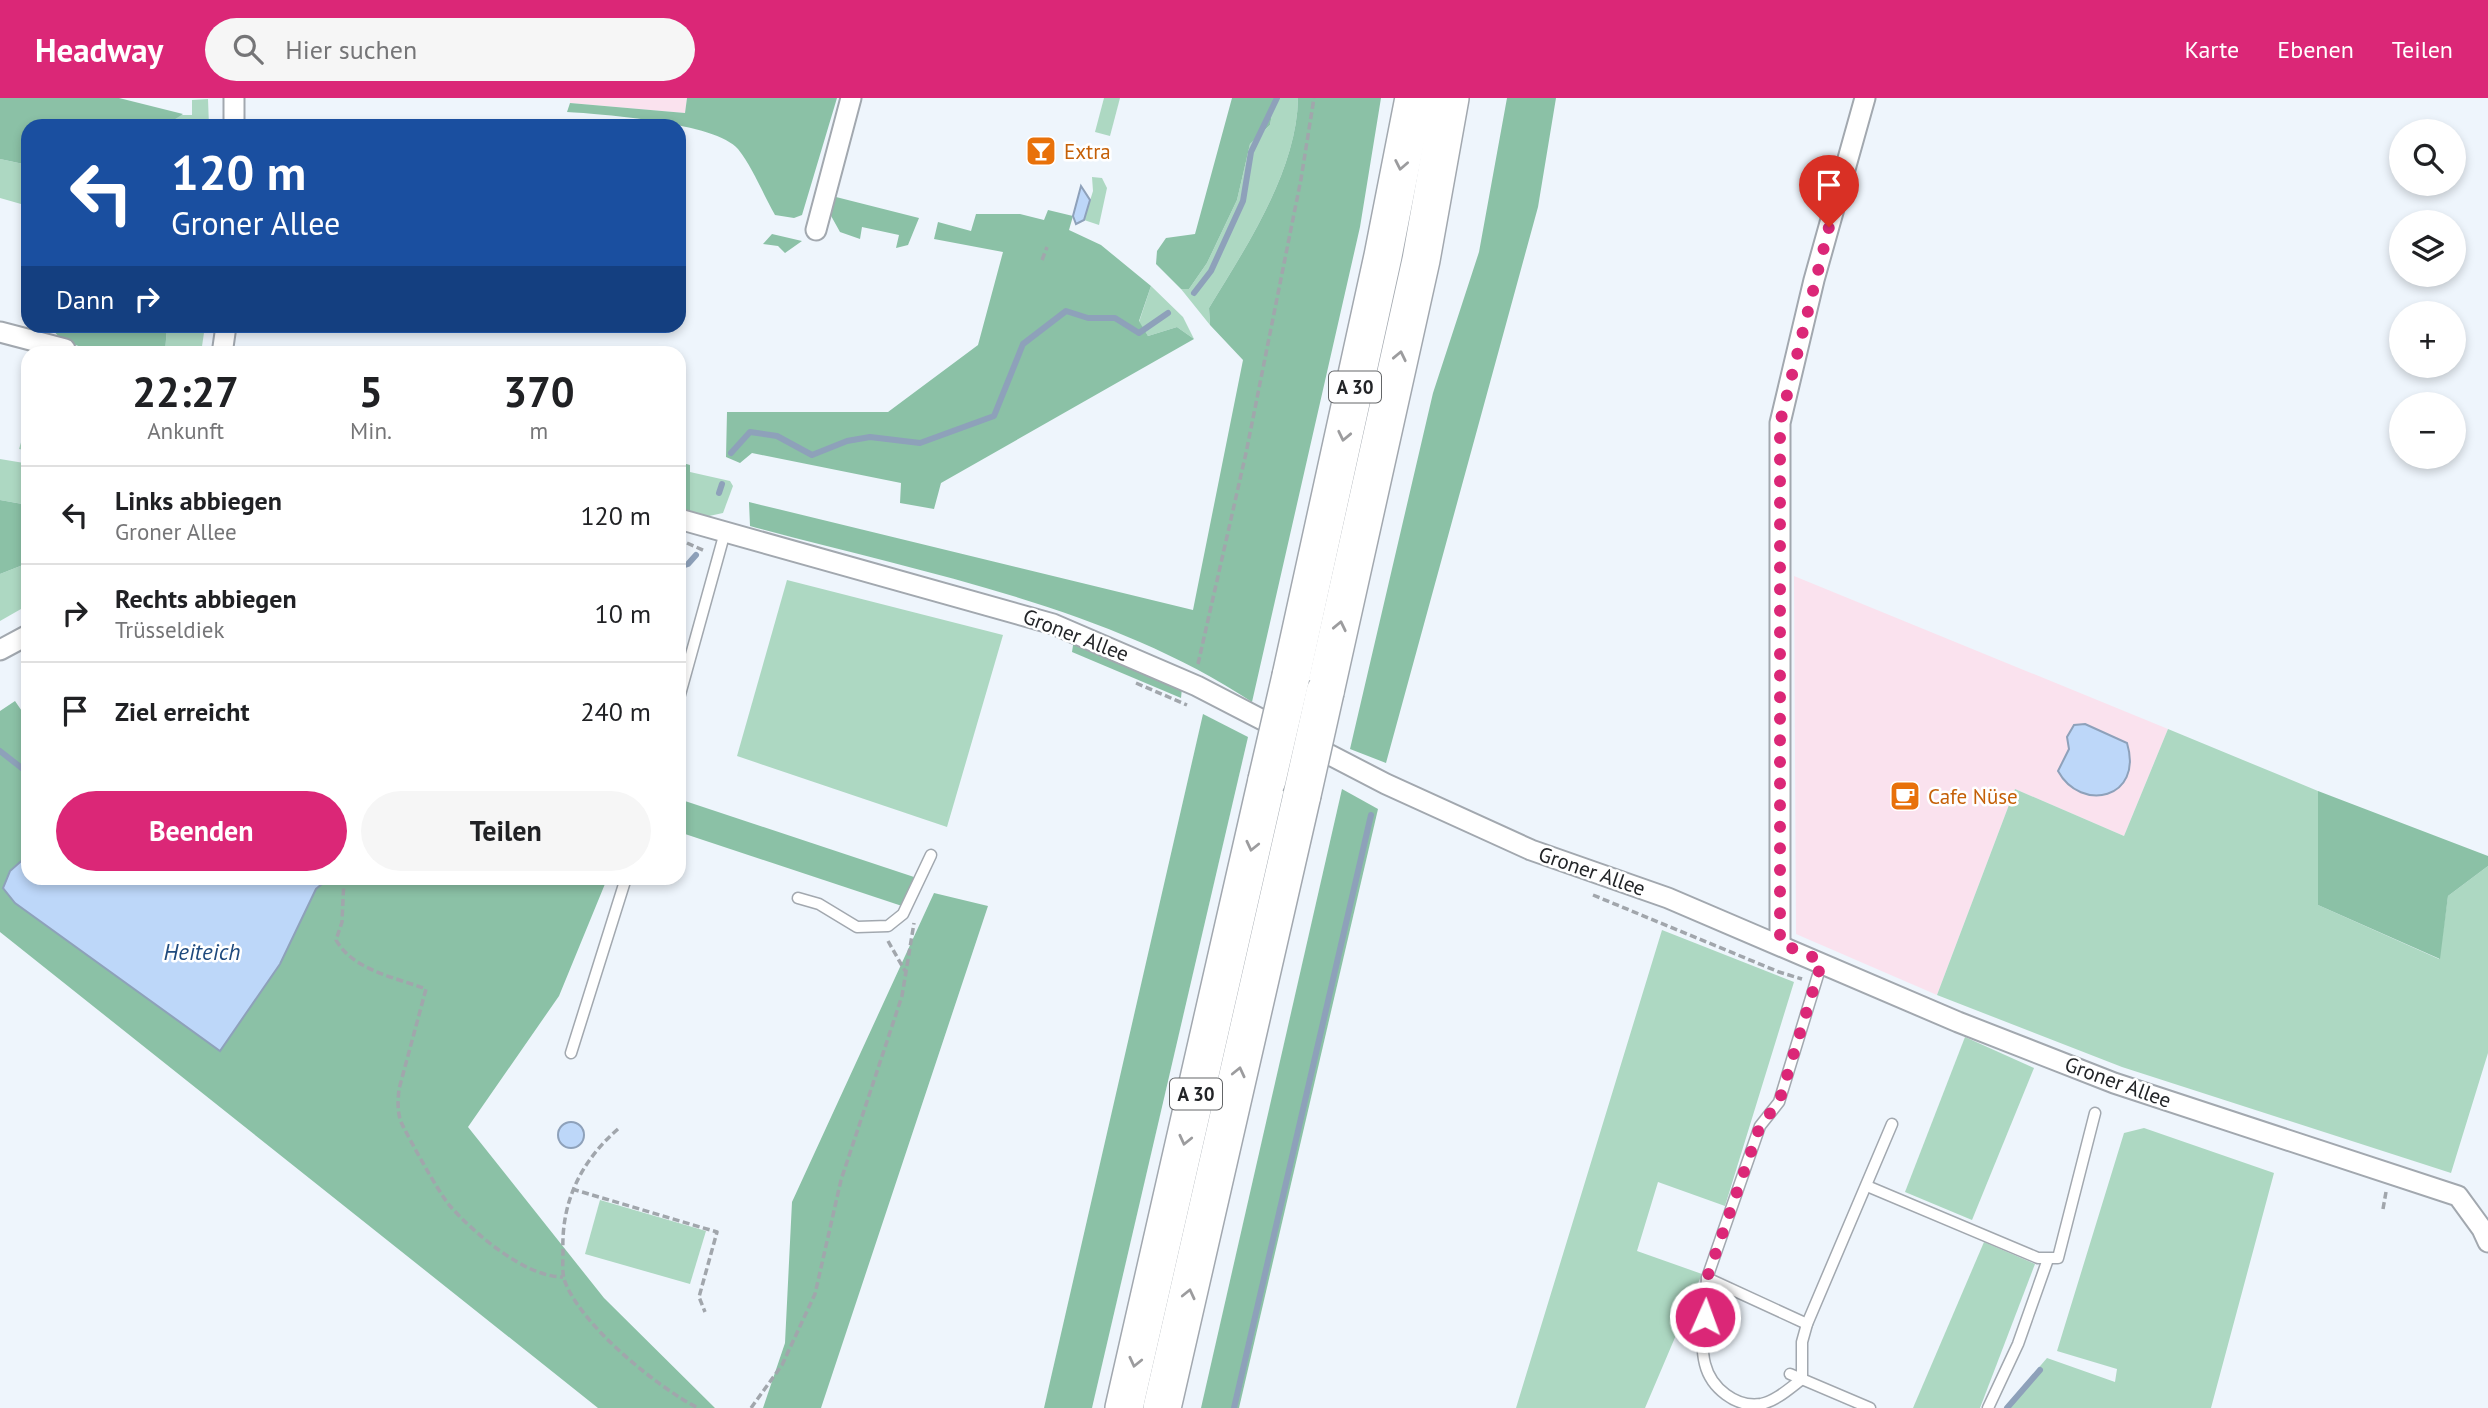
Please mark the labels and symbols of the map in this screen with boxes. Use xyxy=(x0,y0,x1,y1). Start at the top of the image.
bar icon: Extra xyxy=(1024,134,1058,168)
place label: Extra xyxy=(1064,138,1111,165)
pin xyxy=(1799,155,1859,227)
one-way arrow xyxy=(1394,159,1409,171)
one-way arrow xyxy=(1391,350,1406,362)
road number: A 30 xyxy=(1329,372,1381,402)
one-way arrow xyxy=(1338,430,1352,442)
street label: Groner Allee xyxy=(1019,602,1133,668)
one-way arrow xyxy=(1332,620,1346,632)
cafe icon: Cafe Nüse xyxy=(1888,779,1922,813)
place label: Cafe Nüse xyxy=(1928,783,2018,810)
one-way arrow xyxy=(1246,840,1260,852)
street label: Groner Allee xyxy=(1535,840,1649,902)
water label: Heiteich xyxy=(164,937,240,966)
street label: Groner Allee xyxy=(2061,1050,2175,1114)
one-way arrow xyxy=(1231,1066,1245,1078)
road number: A 30 xyxy=(1170,1078,1222,1110)
one-way arrow xyxy=(1179,1134,1194,1146)
position arrow xyxy=(1668,1280,1742,1354)
one-way arrow xyxy=(1180,1288,1195,1300)
one-way arrow xyxy=(1129,1356,1143,1368)

